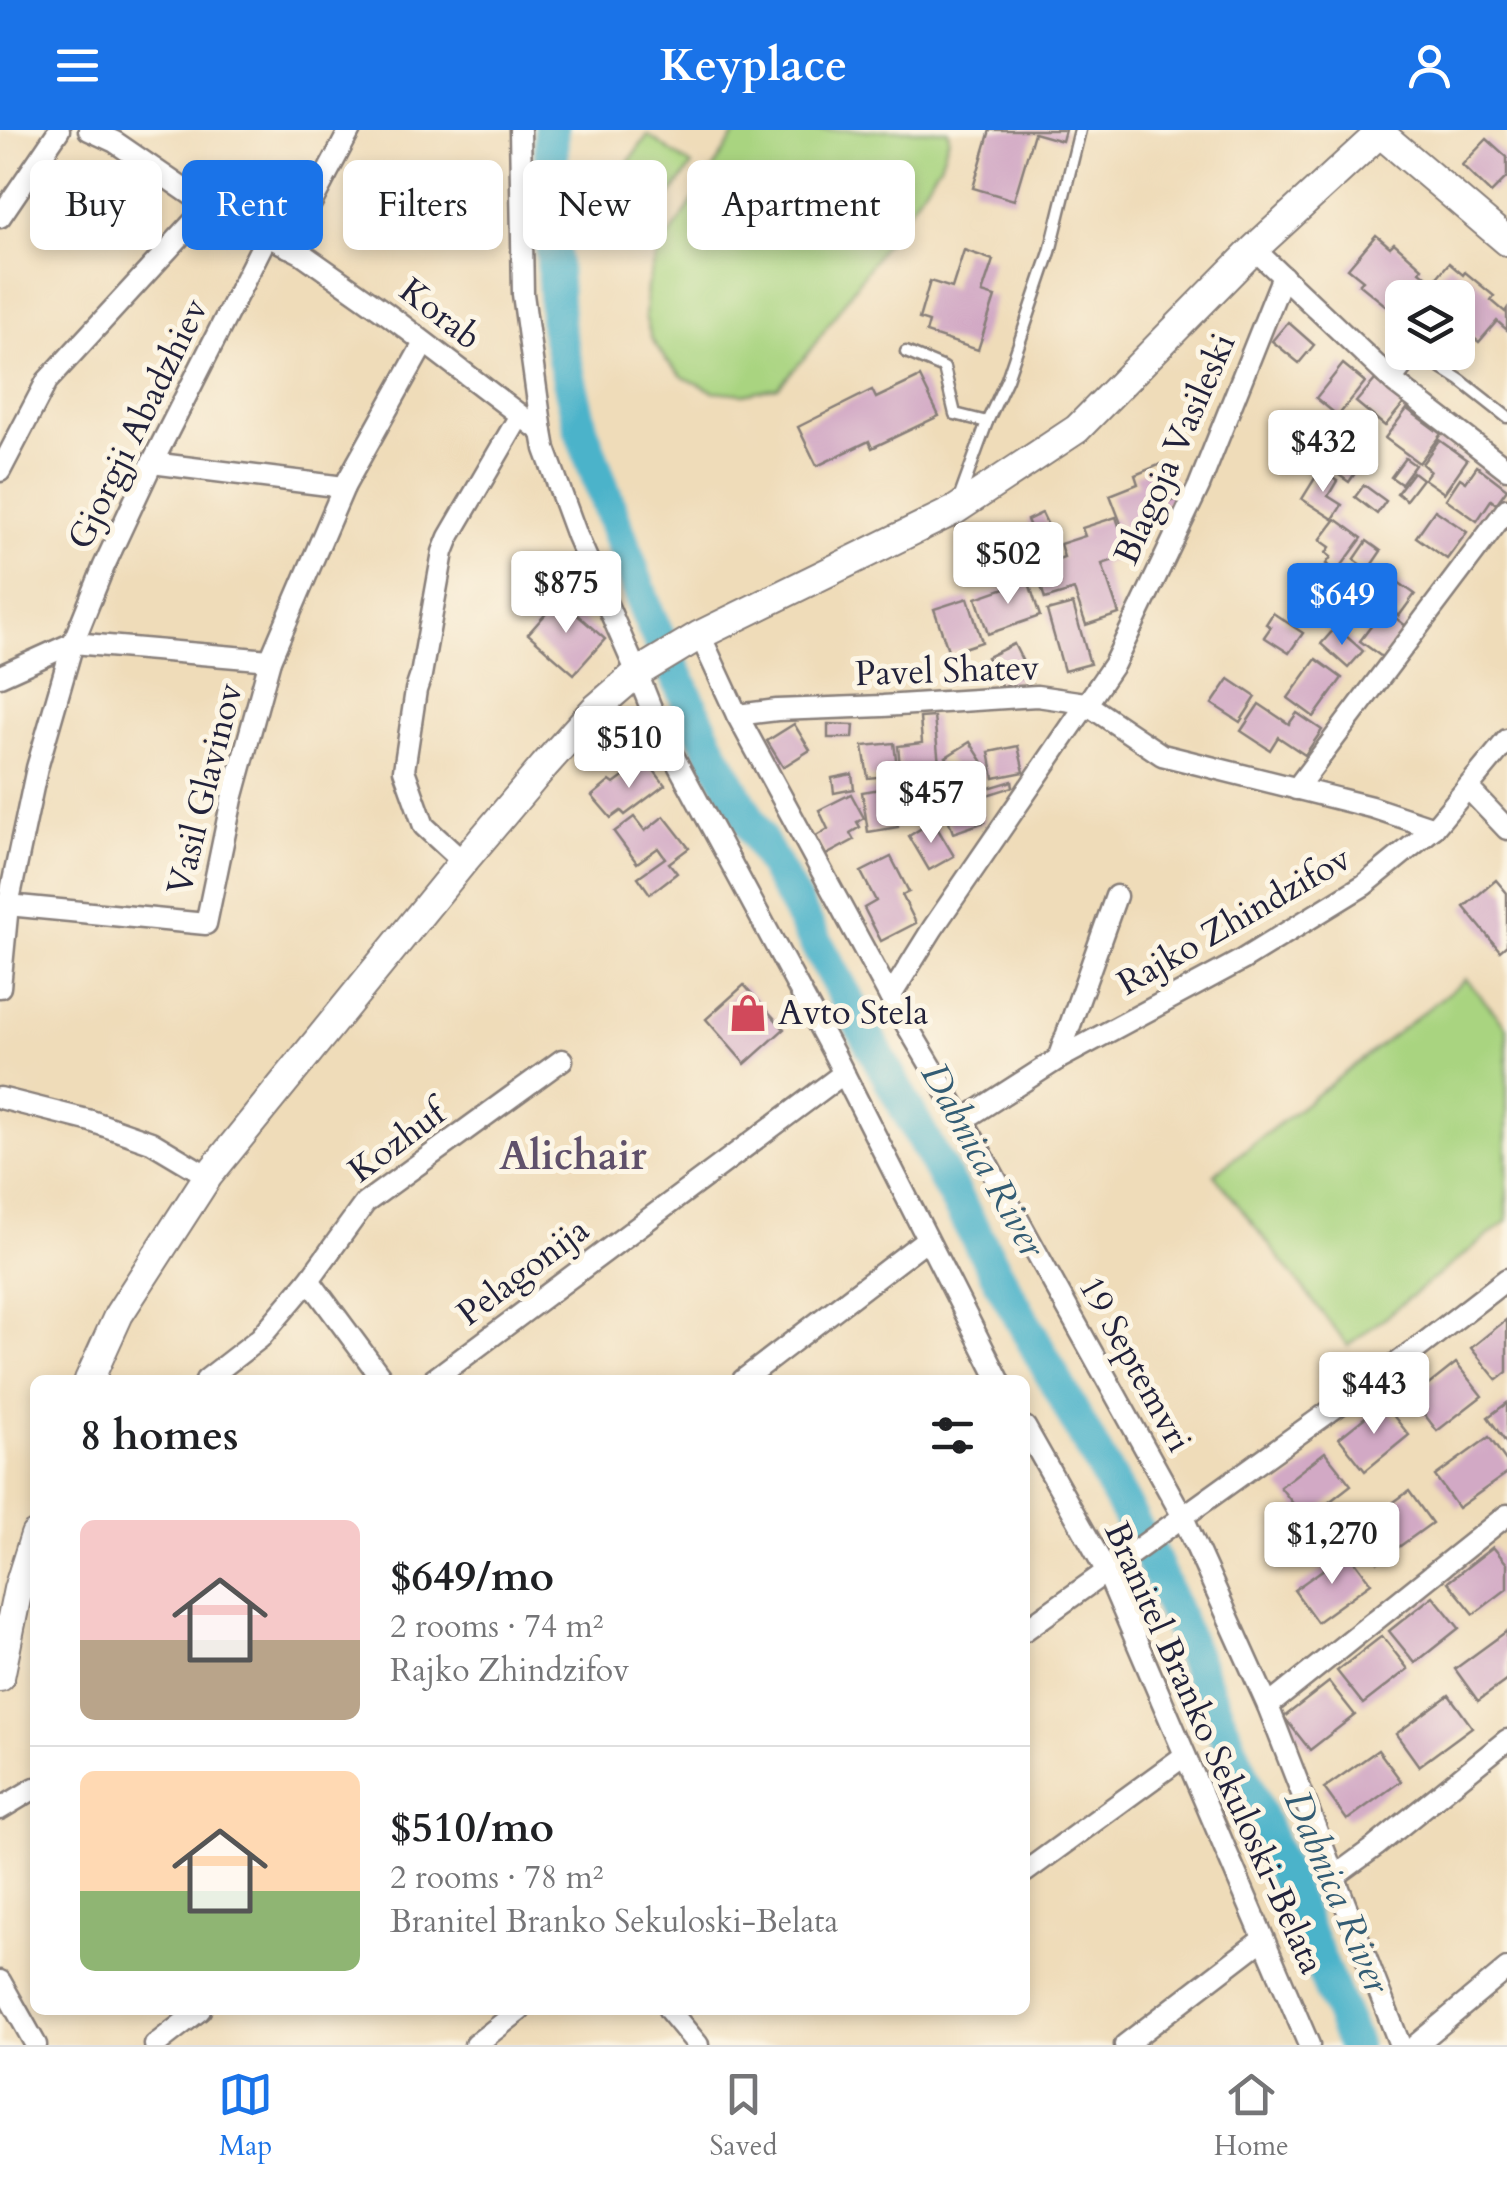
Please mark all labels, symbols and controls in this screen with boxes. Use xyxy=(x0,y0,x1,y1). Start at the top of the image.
text: Keyplace xyxy=(660,35,847,96)
icon: menu xyxy=(50,38,105,93)
icon: person xyxy=(1402,38,1457,93)
chip: Buy xyxy=(30,160,162,250)
chip: Rent xyxy=(182,160,323,250)
chip: Filters xyxy=(343,160,503,250)
chip: New xyxy=(523,160,667,250)
chip: Apartment xyxy=(687,160,915,250)
street label: Korab xyxy=(389,267,491,361)
map controls xyxy=(1385,280,1475,370)
button: layers xyxy=(1385,280,1475,370)
street label: Gjorgji Abadzhiev xyxy=(56,290,220,558)
street label: Blagoja Vasileski xyxy=(1103,326,1247,572)
pin: $432 xyxy=(1264,410,1382,495)
text: $432 xyxy=(1290,420,1356,464)
pin: $502 xyxy=(949,522,1067,607)
text: $502 xyxy=(975,532,1041,576)
pin: $875 xyxy=(507,551,625,636)
text: $875 xyxy=(533,561,599,605)
pin: $649 xyxy=(1283,563,1401,648)
text: $649 xyxy=(1309,573,1375,617)
street label: Pavel Shatev xyxy=(854,644,1040,698)
street label: Vasil Glavinov xyxy=(156,678,255,900)
pin: $510 xyxy=(570,706,688,791)
text: $510 xyxy=(596,716,662,760)
pin: $457 xyxy=(872,761,990,846)
text: $457 xyxy=(898,771,964,815)
street label: Rajko Zhindzifov xyxy=(1109,835,1360,1007)
place label: Avto Stela xyxy=(778,989,929,1037)
shop icon: Avto Stela xyxy=(727,992,769,1034)
water label: Dabnica River xyxy=(908,1053,1059,1268)
street label: Kozhuf xyxy=(339,1087,460,1194)
district label: Alichair xyxy=(499,1129,648,1184)
street label: Pelagonija xyxy=(447,1207,599,1337)
street label: 19 Septemvri xyxy=(1067,1267,1203,1461)
pin: $443 xyxy=(1315,1352,1433,1437)
text: $443 xyxy=(1341,1362,1407,1406)
text: 8 homes xyxy=(80,1407,238,1464)
icon: filters xyxy=(925,1408,980,1463)
pin: $1,270 xyxy=(1251,1502,1413,1587)
text: $1,270 xyxy=(1286,1512,1378,1556)
street label: Branitel Branko Sekuloski-Belata xyxy=(1092,1514,1336,1982)
text: $649/mo xyxy=(390,1548,554,1605)
icon: home xyxy=(160,1560,280,1680)
text: 2 rooms · 74 m² xyxy=(390,1605,603,1649)
text: Rajko Zhindzifov xyxy=(390,1649,629,1693)
water label: Dabnica River xyxy=(1271,1783,1404,2002)
text: $510/mo xyxy=(390,1799,554,1856)
icon: home xyxy=(160,1811,280,1931)
text: 2 rooms · 78 m² xyxy=(390,1856,603,1900)
text: Branitel Branko Sekuloski-Belata xyxy=(390,1900,838,1944)
tab: Map xyxy=(218,2067,273,2165)
tab: Saved xyxy=(710,2067,777,2165)
tab: Home xyxy=(1214,2067,1289,2165)

